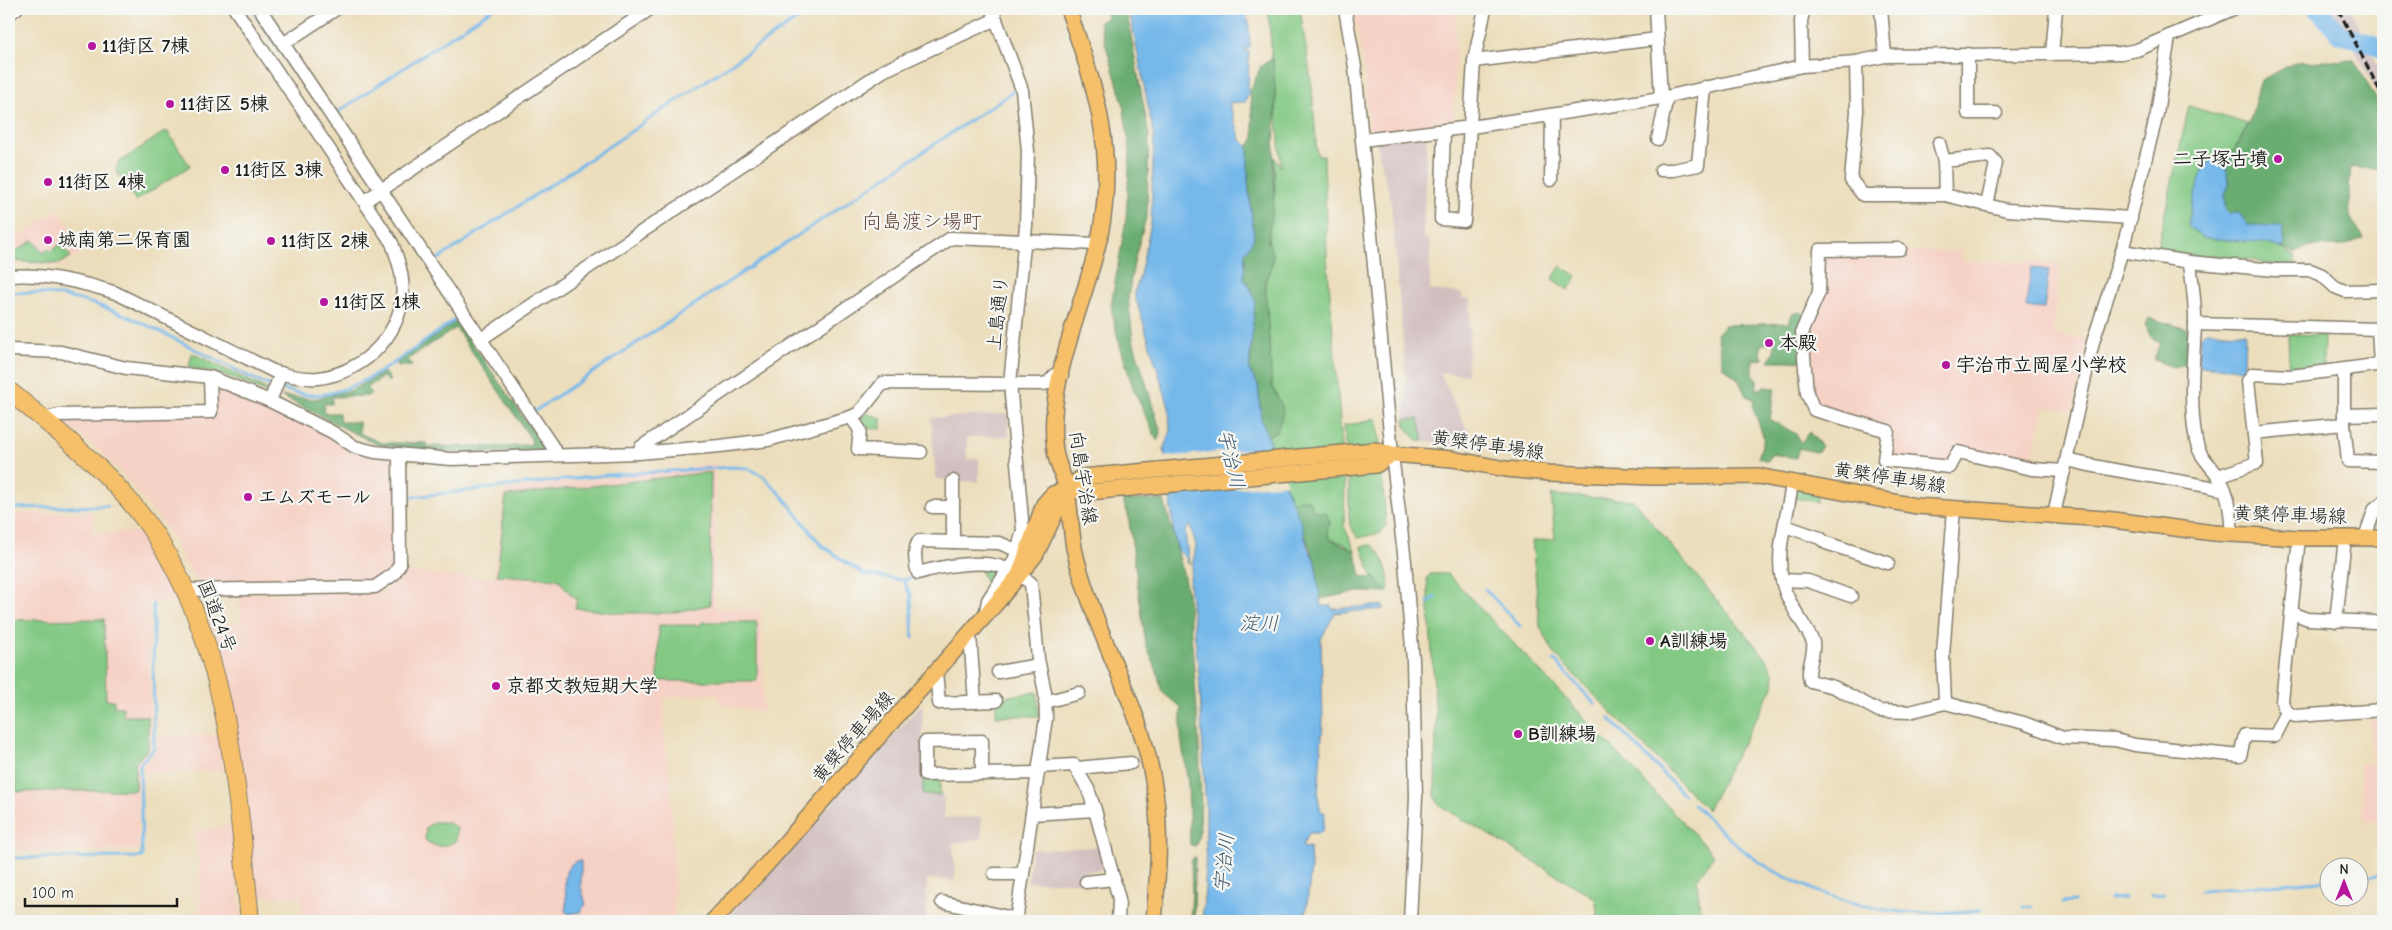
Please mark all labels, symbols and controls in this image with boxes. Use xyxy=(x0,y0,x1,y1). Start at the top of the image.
place label: 11街区 7棟 xyxy=(102,35,189,57)
marker: 11街区 7棟 xyxy=(86,40,98,52)
place label: 11街区 5棟 xyxy=(180,93,269,115)
marker: 11街区 5棟 xyxy=(164,98,176,110)
place label: 二子塚古墳 xyxy=(2173,148,2268,170)
marker: 二子塚古墳 xyxy=(2272,153,2284,165)
place label: 11街区 3棟 xyxy=(235,159,323,181)
marker: 11街区 3棟 xyxy=(219,164,231,176)
place label: 11街区 4棟 xyxy=(58,171,146,193)
marker: 11街区 4棟 xyxy=(42,176,54,188)
district label: 向島渡シ場町 xyxy=(862,210,982,233)
place label: 城南第二保育園 xyxy=(58,229,191,251)
place label: 11街区 2棟 xyxy=(281,230,369,252)
marker: 城南第二保育園 xyxy=(42,234,54,246)
marker: 11街区 2棟 xyxy=(265,235,277,247)
street label: 上島通り xyxy=(983,274,1013,352)
place label: 11街区 1棟 xyxy=(334,291,420,313)
marker: 11街区 1棟 xyxy=(318,296,330,308)
place label: 本殿 xyxy=(1779,332,1817,354)
marker: 本殿 xyxy=(1763,337,1775,349)
place label: 宇治市立岡屋小学校 xyxy=(1956,354,2127,376)
marker: 宇治市立岡屋小学校 xyxy=(1940,359,1952,371)
street label: 黄檗停車場線 xyxy=(1430,426,1546,464)
water label: 宇治川 xyxy=(1213,427,1249,491)
street label: 向島宇治線 xyxy=(1065,429,1101,527)
street label: 黄檗停車場線 xyxy=(1832,458,1948,498)
place label: エムズモール xyxy=(258,486,371,508)
marker: エムズモール xyxy=(242,491,254,503)
street label: 黄檗停車場線 xyxy=(2233,502,2347,528)
street label: 国道24号 xyxy=(193,577,241,655)
water label: 淀川 xyxy=(1239,612,1279,635)
place label: A訓練場 xyxy=(1660,630,1728,652)
marker: A訓練場 xyxy=(1644,635,1656,647)
place label: 京都文教短期大学 xyxy=(506,675,658,697)
marker: 京都文教短期大学 xyxy=(490,680,502,692)
street label: 黄檗停車場線 xyxy=(807,687,899,787)
place label: B訓練場 xyxy=(1528,723,1597,745)
marker: B訓練場 xyxy=(1512,728,1524,740)
water label: 宇治川 xyxy=(1209,832,1239,894)
north arrow xyxy=(2320,858,2370,908)
text: N xyxy=(2339,861,2349,878)
scale bar xyxy=(25,875,178,907)
text: 100 m xyxy=(32,884,74,902)

